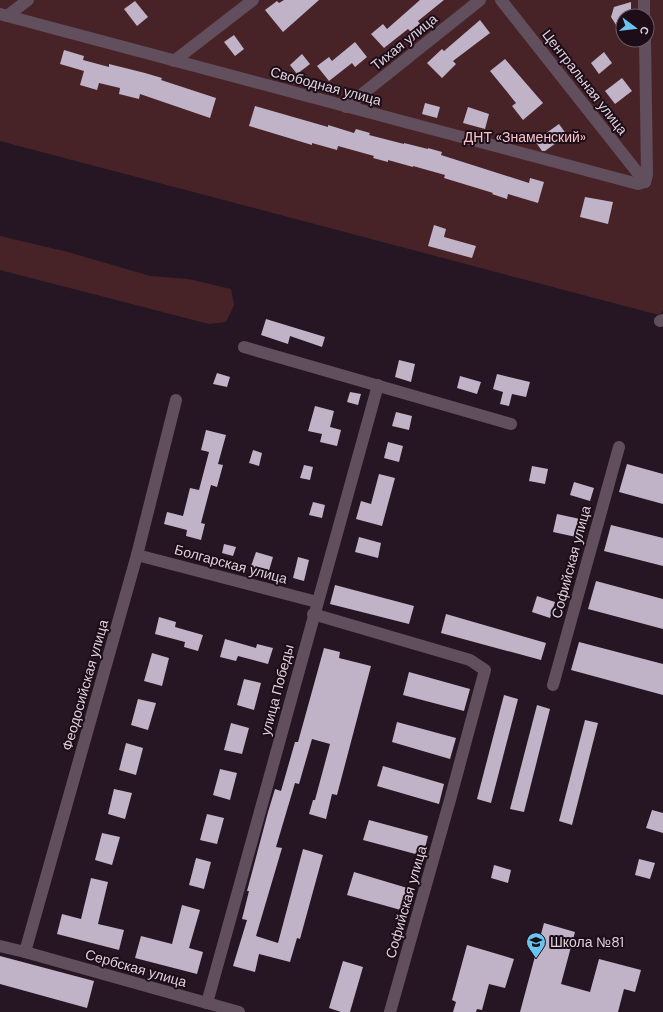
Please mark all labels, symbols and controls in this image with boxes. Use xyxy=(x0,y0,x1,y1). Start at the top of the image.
north arrow xyxy=(615,8,655,48)
street label: Тихая улица xyxy=(367,10,441,74)
text: С xyxy=(637,25,652,36)
street label: Центральная улица xyxy=(538,26,632,138)
street label: Свободная улица xyxy=(269,63,384,110)
park label: ДНТ «Знаменский» xyxy=(464,128,586,146)
street label: Софийская улица xyxy=(547,503,595,620)
street label: Болгарская улица xyxy=(173,540,290,588)
street label: Феодосийская улица xyxy=(58,617,112,753)
street label: улица Победы xyxy=(256,642,298,738)
street label: Софийская улица xyxy=(381,844,431,960)
school or university icon: Школа №81 xyxy=(525,931,547,959)
place label: Школа №81 xyxy=(550,933,624,951)
street label: Сербская улица xyxy=(83,945,189,991)

